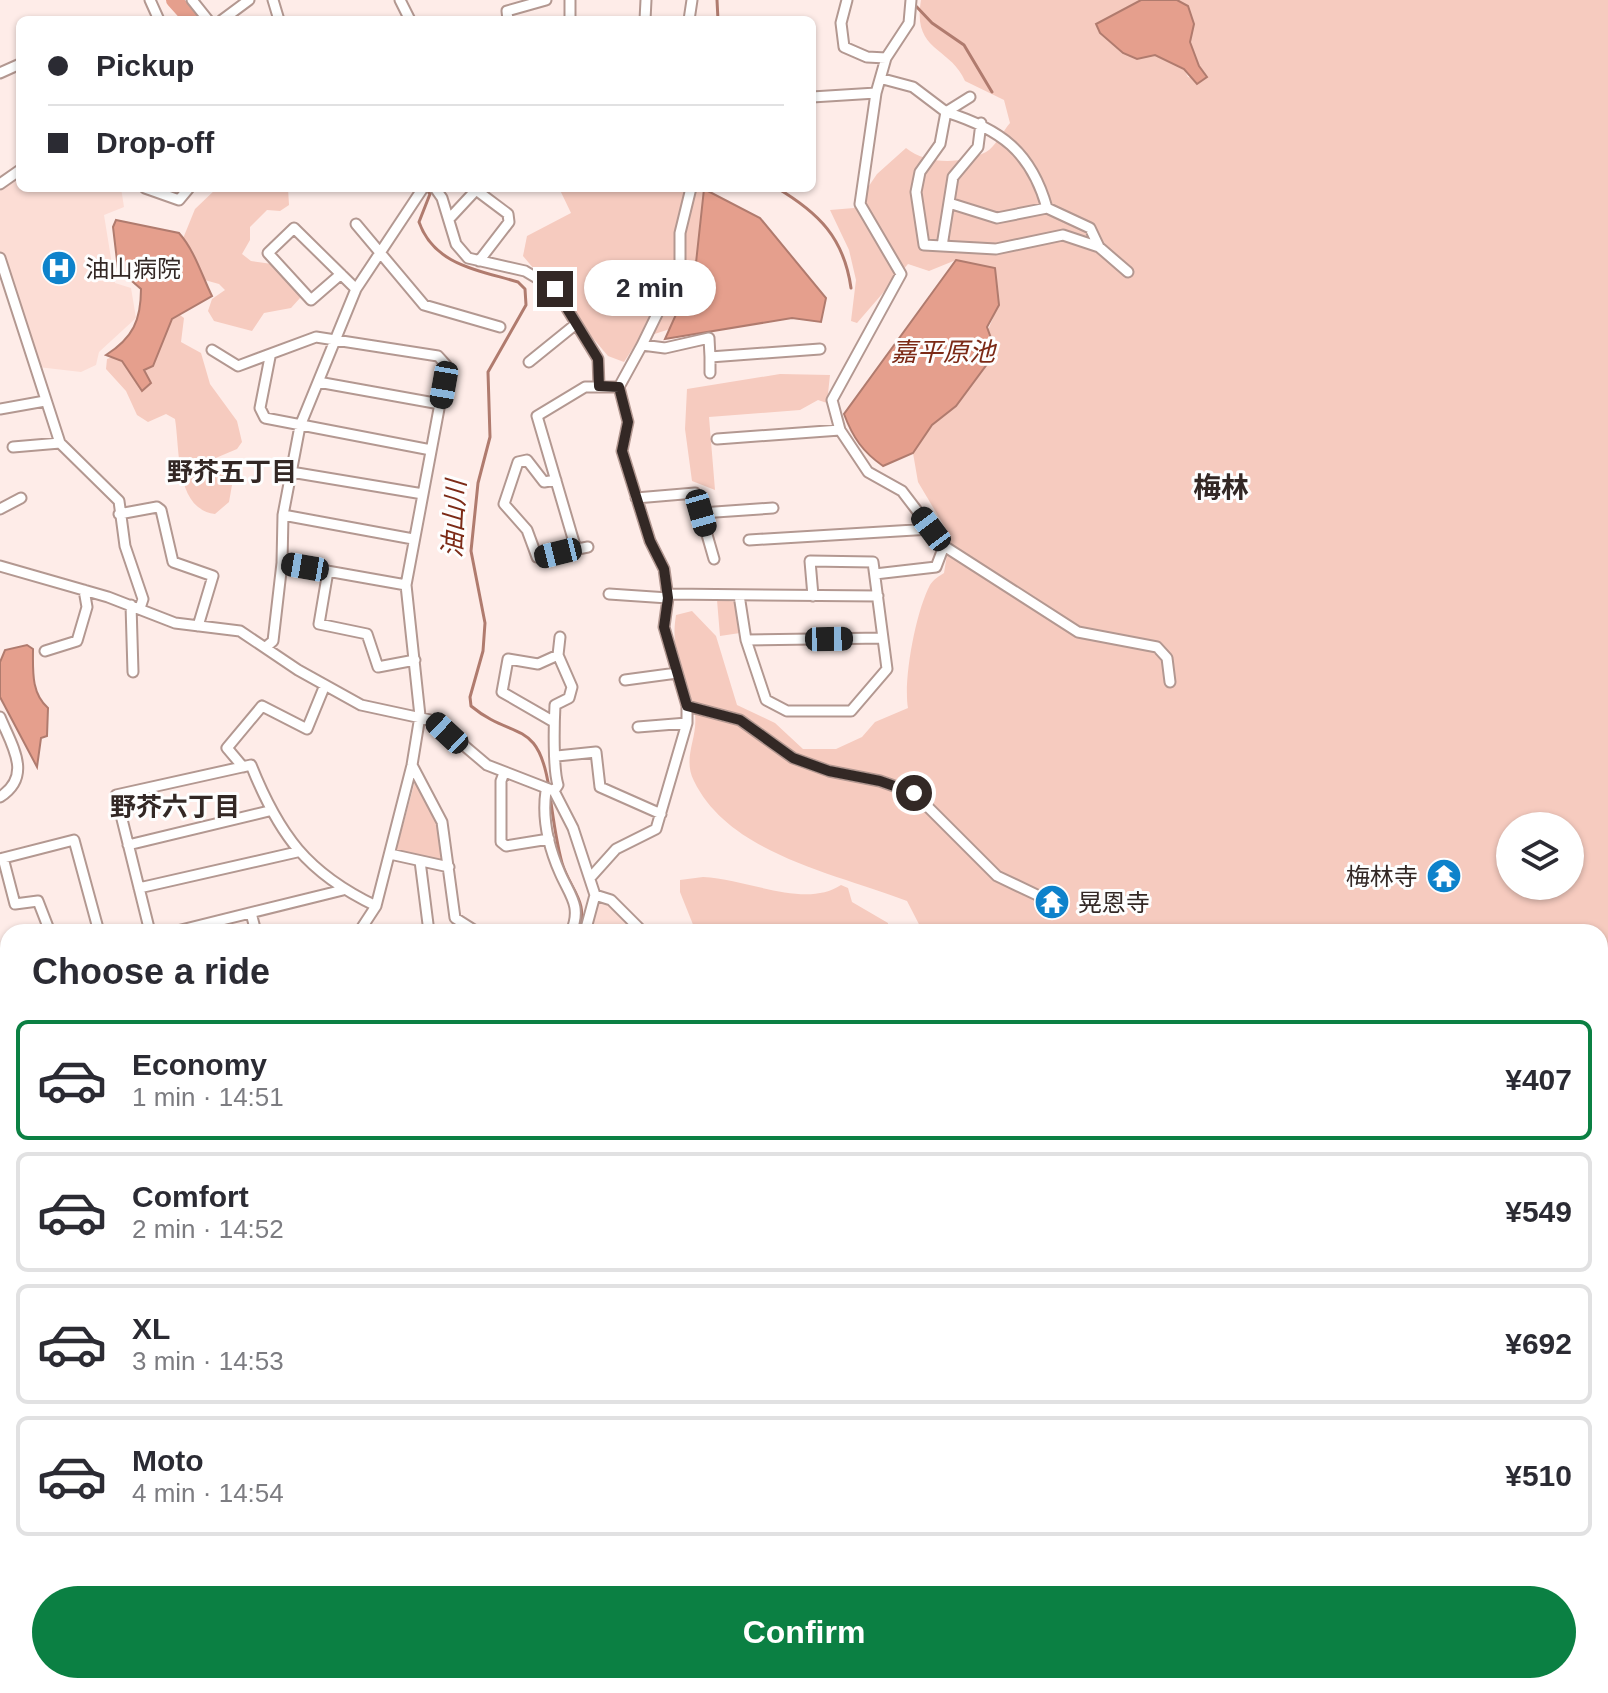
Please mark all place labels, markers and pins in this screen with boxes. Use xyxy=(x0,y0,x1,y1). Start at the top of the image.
hospital icon: 油山病院 xyxy=(40,249,78,287)
place label: 油山病院 xyxy=(85,255,181,282)
temple icon: 梅林寺 xyxy=(1425,857,1463,895)
place label: 梅林寺 xyxy=(1346,863,1418,890)
temple icon: 晃恩寺 xyxy=(1033,883,1071,921)
place label: 晃恩寺 xyxy=(1078,889,1150,916)

